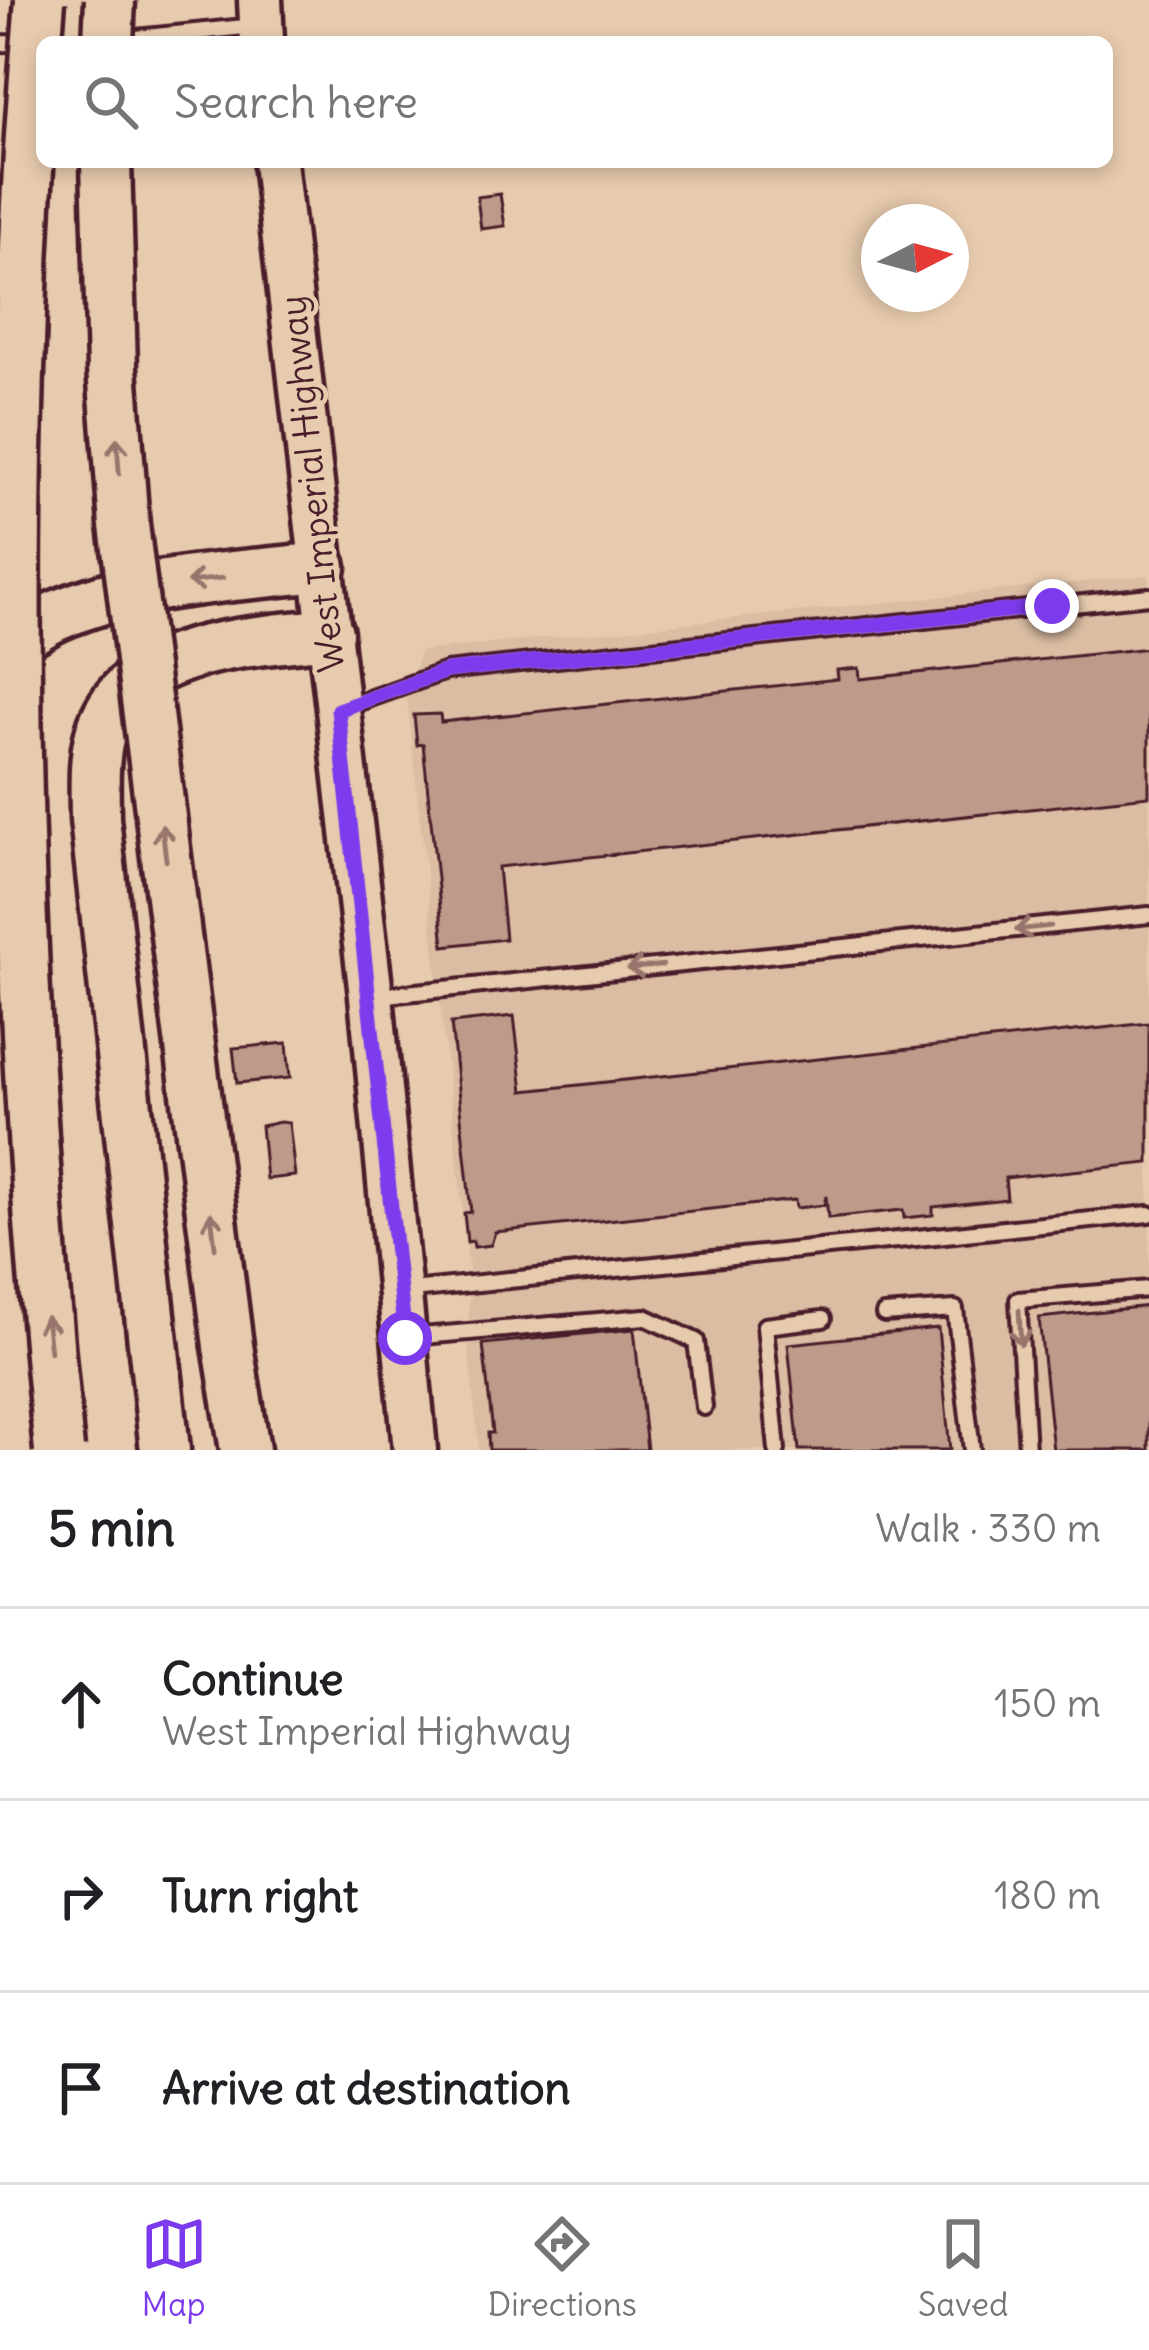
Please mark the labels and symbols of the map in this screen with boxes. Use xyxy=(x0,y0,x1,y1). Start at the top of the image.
north arrow xyxy=(861,204,969,312)
street label: West Imperial Highway xyxy=(270,293,354,675)
one-way arrow xyxy=(107,437,130,476)
one-way arrow xyxy=(186,570,225,592)
route end xyxy=(1025,579,1079,633)
one-way arrow xyxy=(153,824,175,863)
one-way arrow xyxy=(1014,917,1053,940)
one-way arrow xyxy=(626,956,665,979)
one-way arrow xyxy=(202,1211,224,1250)
one-way arrow xyxy=(1009,1308,1032,1347)
route start xyxy=(378,1311,432,1365)
one-way arrow xyxy=(36,1315,58,1354)

